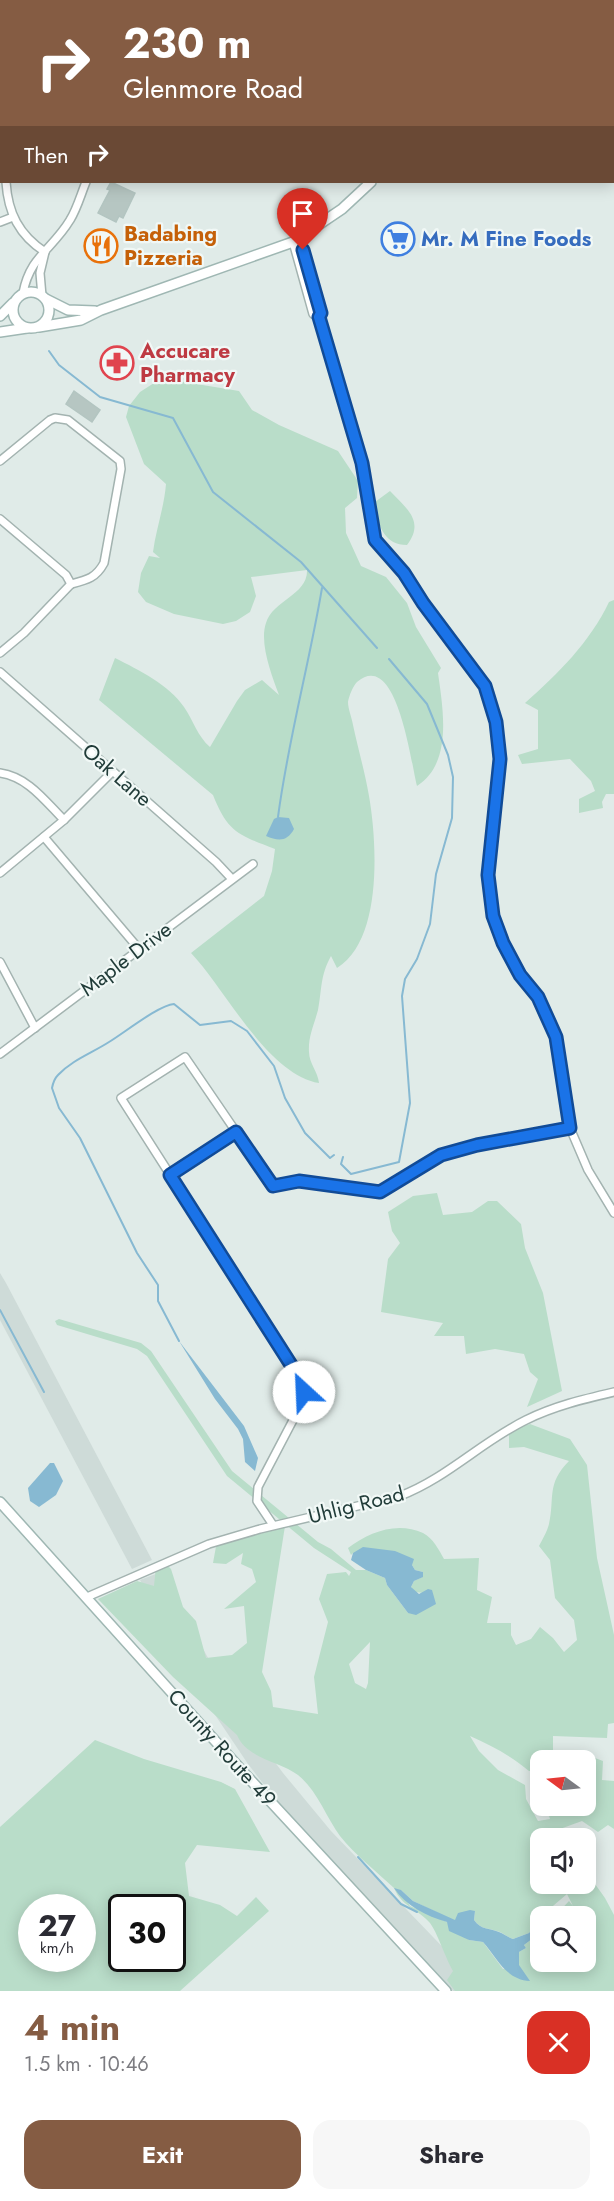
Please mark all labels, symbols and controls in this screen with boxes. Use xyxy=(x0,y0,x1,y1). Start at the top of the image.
text: 230 m xyxy=(123,13,251,74)
icon: right xyxy=(24,24,102,102)
text: Glenmore Road xyxy=(123,69,303,108)
icon: right xyxy=(81,138,114,171)
text: Then xyxy=(24,139,69,171)
pin xyxy=(277,188,328,250)
icon: arrive xyxy=(286,197,319,230)
place label: Badabing Pizzeria xyxy=(124,219,217,273)
supermarket icon: Mr. M Fine Foods xyxy=(380,221,416,257)
place label: Mr. M Fine Foods xyxy=(421,224,592,254)
restaurant icon: Badabing Pizzeria xyxy=(83,228,119,264)
place label: Accucare Pharmacy xyxy=(139,336,236,390)
pharmacy icon: Accucare Pharmacy xyxy=(99,345,135,381)
street label: Oak Lane xyxy=(76,736,159,814)
street label: Maple Drive xyxy=(74,915,178,1003)
position arrow xyxy=(272,1360,336,1424)
street label: Uhlig Road xyxy=(305,1479,407,1531)
street label: County Route 49 xyxy=(161,1683,283,1813)
north arrow xyxy=(530,1750,596,1816)
map controls xyxy=(530,1750,596,1972)
button: sound xyxy=(530,1828,596,1894)
speed limit sign: 30 xyxy=(108,1894,186,1972)
text: 27 xyxy=(38,1904,76,1947)
button: search xyxy=(530,1906,596,1972)
text: km/h xyxy=(40,1937,74,1959)
text: 4 min xyxy=(24,2001,120,2053)
button: close xyxy=(527,2011,590,2074)
text: 1.5 km · 10:46 xyxy=(24,2050,149,2079)
button: Exit xyxy=(24,2120,301,2189)
button: Share xyxy=(313,2120,590,2189)

